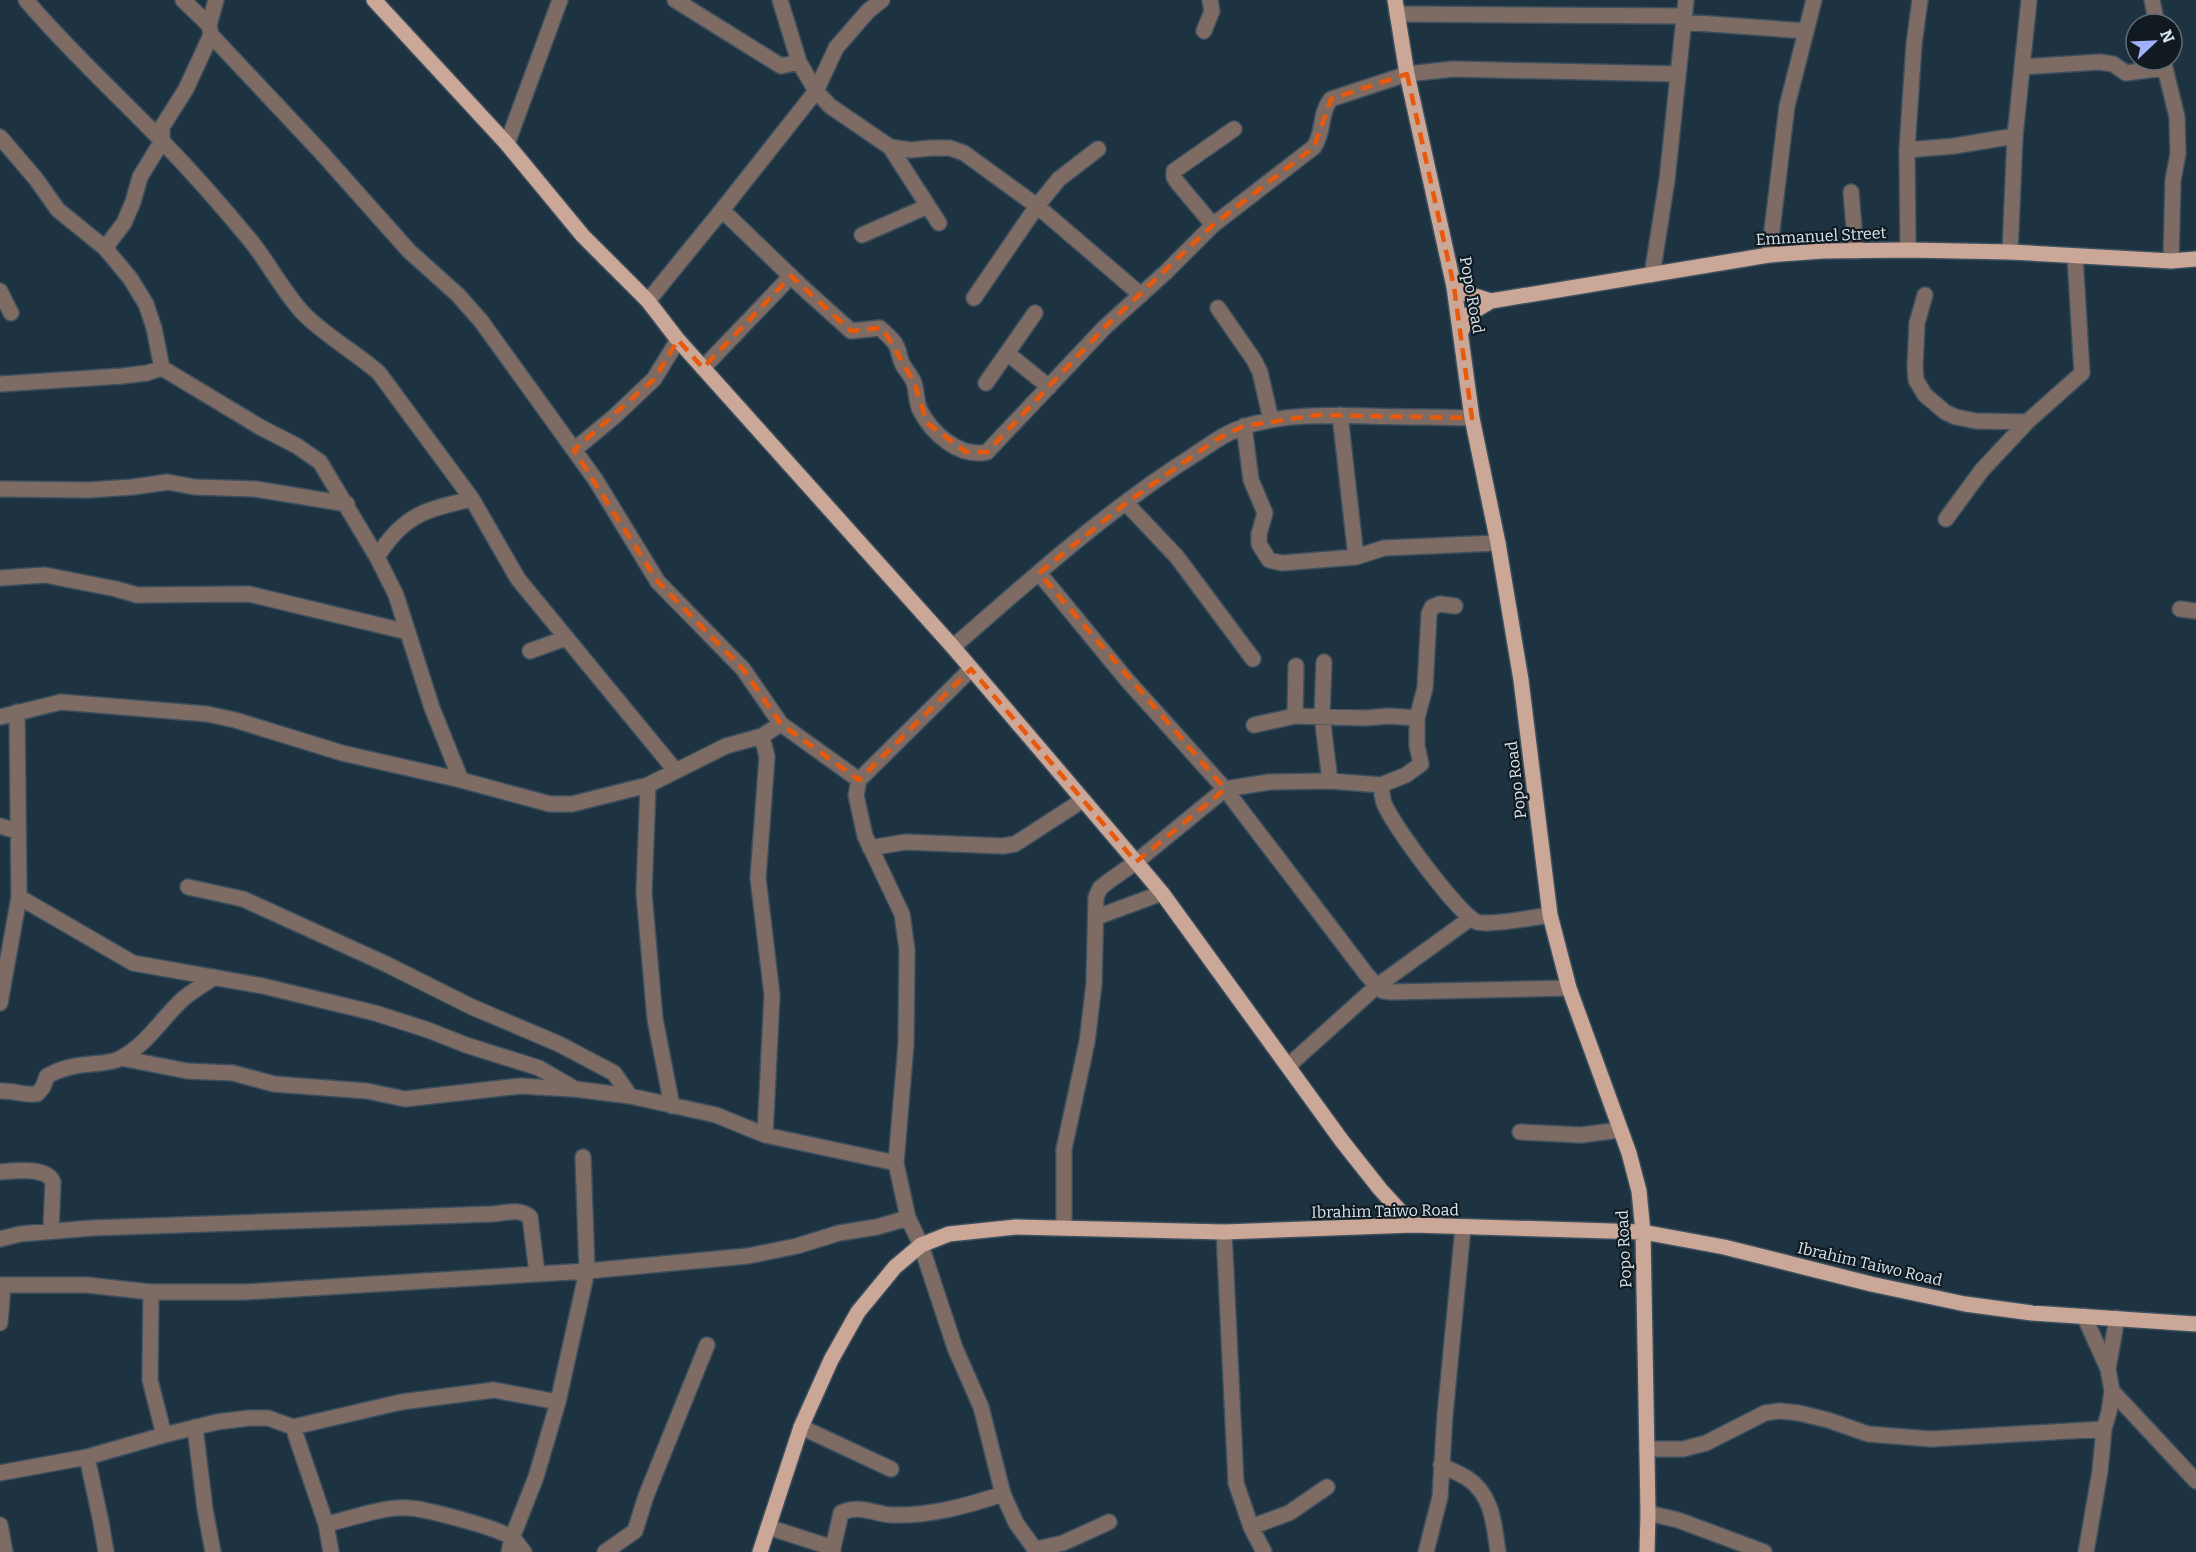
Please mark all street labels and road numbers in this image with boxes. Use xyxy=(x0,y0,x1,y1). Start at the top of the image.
street label: Emmanuel Street xyxy=(1755,223,1887,249)
street label: Popo Road xyxy=(1456,255,1488,336)
street label: Popo Road xyxy=(1502,740,1530,820)
street label: Ibrahim Taiwo Road xyxy=(1311,1200,1459,1222)
street label: Popo Road xyxy=(1612,1209,1636,1288)
street label: Ibrahim Taiwo Road xyxy=(1796,1238,1945,1290)

